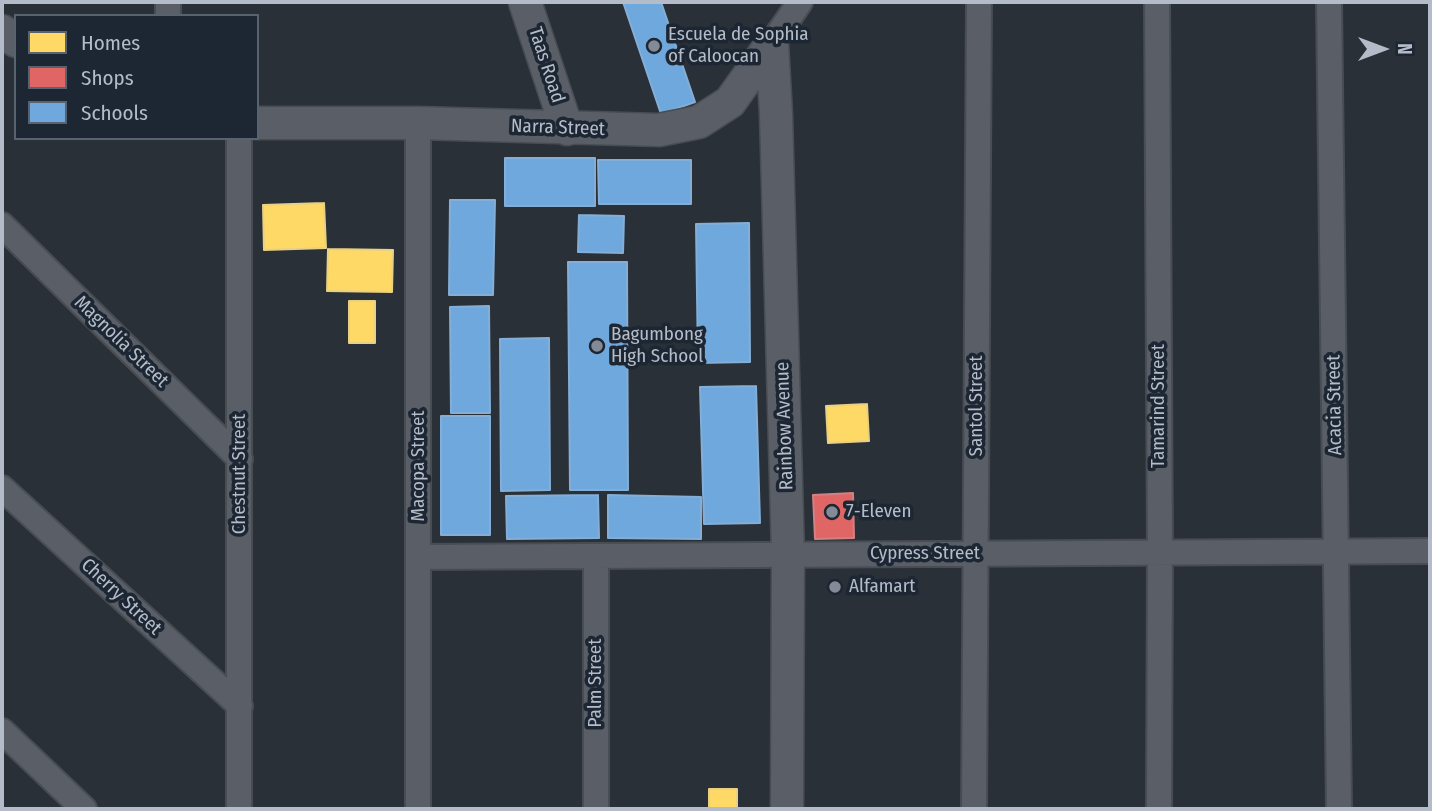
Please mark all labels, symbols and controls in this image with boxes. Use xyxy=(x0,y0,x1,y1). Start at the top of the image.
legend xyxy=(14,14,259,140)
north arrow xyxy=(1348,14,1418,84)
street label: Taas Road xyxy=(523,24,569,106)
place label: Escuela de Sophia of Caloocan xyxy=(668,24,809,68)
text: Homes xyxy=(81,30,140,56)
marker: Escuela de Sophia of Caloocan xyxy=(646,38,662,54)
text: N xyxy=(1393,43,1416,55)
text: Shops xyxy=(81,65,134,91)
text: Schools xyxy=(81,100,148,126)
street label: Narra Street xyxy=(511,115,605,141)
street label: Magnolia Street xyxy=(69,291,173,393)
place label: Bagumbong High School xyxy=(611,324,703,368)
marker: Bagumbong High School xyxy=(589,338,605,354)
street label: Tamarind Street xyxy=(1148,344,1170,468)
street label: Acacia Street xyxy=(1323,354,1347,456)
street label: Santol Street xyxy=(966,356,988,456)
street label: Rainbow Avenue xyxy=(771,361,799,491)
street label: Macopa Street xyxy=(408,410,430,522)
street label: Chestnut Street xyxy=(229,414,251,534)
place label: 7-Eleven xyxy=(846,501,911,523)
marker: 7-Eleven xyxy=(824,504,840,520)
street label: Cypress Street xyxy=(870,543,980,565)
street label: Cherry Street xyxy=(76,554,166,640)
place label: Alfamart xyxy=(849,576,915,598)
marker: Alfamart xyxy=(827,579,843,595)
street label: Palm Street xyxy=(585,639,607,727)

